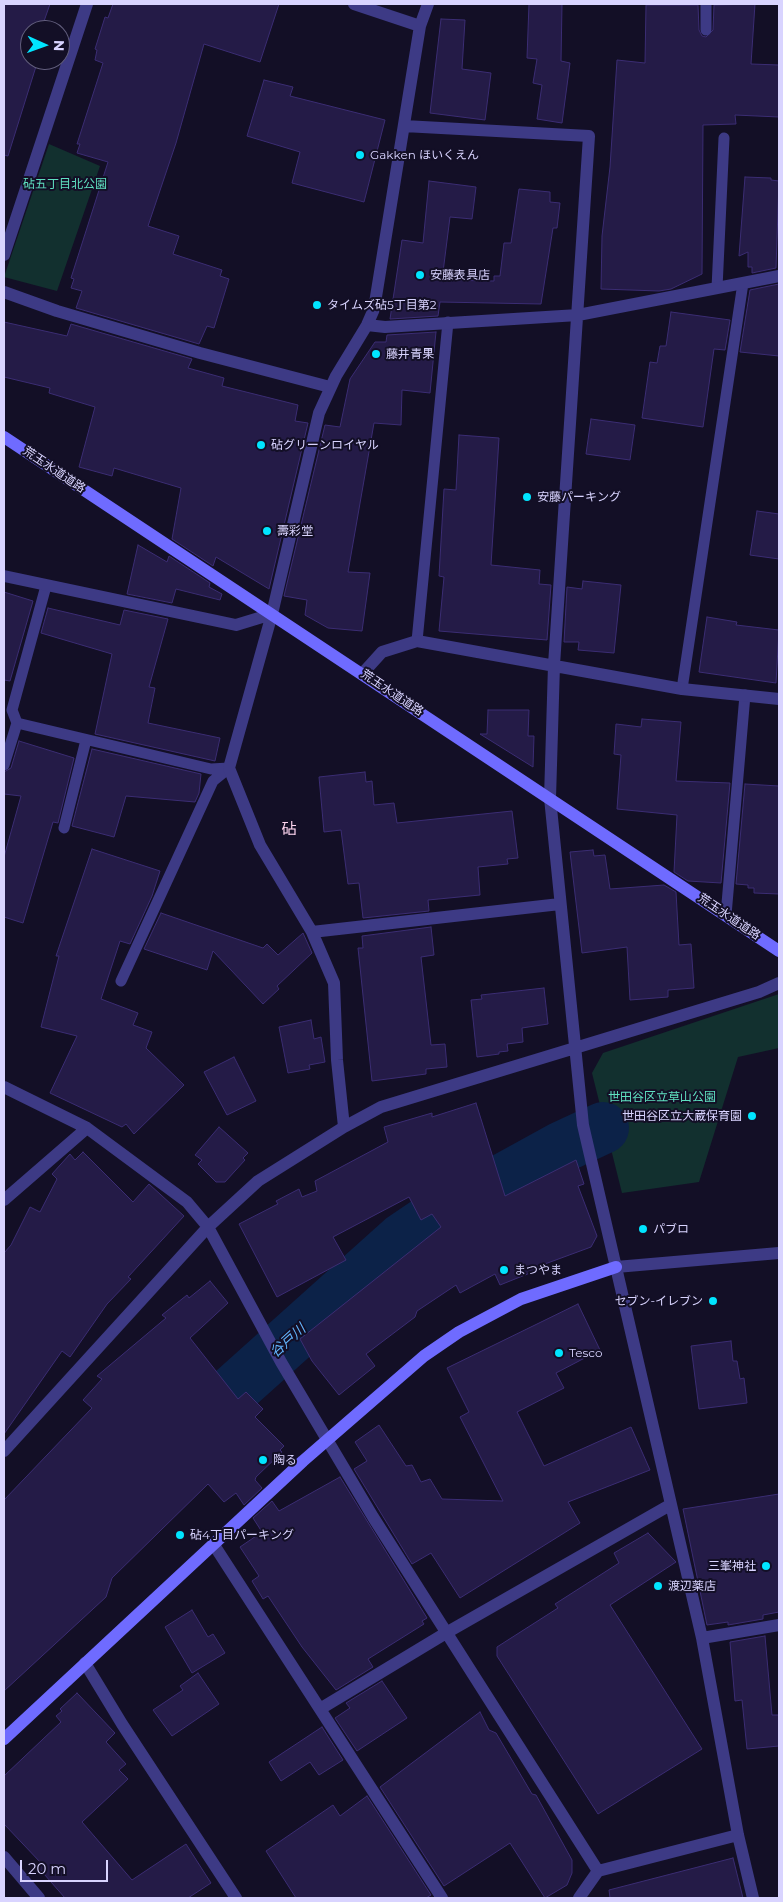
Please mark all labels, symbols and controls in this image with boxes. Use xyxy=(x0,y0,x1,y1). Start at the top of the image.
north arrow xyxy=(20,20,70,70)
text: N xyxy=(50,40,68,51)
place label: Gakken ほいくえん xyxy=(370,148,479,162)
marker: Gakken ほいくえん xyxy=(354,149,366,161)
park label: 砧五丁目北公園 xyxy=(23,177,107,191)
place label: 安藤表具店 xyxy=(430,268,490,282)
marker: 安藤表具店 xyxy=(414,269,426,281)
place label: タイムズ砧5丁目第2 xyxy=(327,298,437,312)
marker: タイムズ砧5丁目第2 xyxy=(311,299,323,311)
place label: 藤井青果 xyxy=(386,347,434,361)
marker: 藤井青果 xyxy=(370,348,382,360)
place label: 砧グリーンロイヤル xyxy=(271,438,379,452)
marker: 砧グリーンロイヤル xyxy=(255,439,267,451)
street label: 荒玉水道道路 xyxy=(20,444,88,496)
place label: 安藤パーキング xyxy=(537,490,621,504)
marker: 安藤パーキング xyxy=(521,491,533,503)
place label: 壽彩堂 xyxy=(277,524,313,538)
marker: 壽彩堂 xyxy=(261,525,273,537)
street label: 荒玉水道道路 xyxy=(358,667,426,719)
district label: 砧 xyxy=(282,821,296,839)
street label: 荒玉水道道路 xyxy=(695,891,763,943)
park label: 世田谷区立草山公園 xyxy=(608,1090,716,1104)
place label: 世田谷区立大蔵保育園 xyxy=(622,1109,742,1123)
marker: 世田谷区立大蔵保育園 xyxy=(746,1110,758,1122)
place label: パブロ xyxy=(653,1222,689,1236)
marker: パブロ xyxy=(637,1223,649,1235)
place label: まつやま xyxy=(514,1263,562,1277)
marker: まつやま xyxy=(498,1264,510,1276)
place label: セブン-イレブン xyxy=(614,1294,703,1308)
marker: セブン-イレブン xyxy=(707,1295,719,1307)
water label: 谷戸川 xyxy=(267,1321,309,1361)
place label: Tesco xyxy=(569,1346,603,1360)
marker: Tesco xyxy=(553,1347,565,1359)
place label: 陶る xyxy=(273,1453,297,1467)
marker: 陶る xyxy=(257,1454,269,1466)
place label: 砧4丁目パーキング xyxy=(190,1528,294,1542)
marker: 砧4丁目パーキング xyxy=(174,1529,186,1541)
place label: 三峯神社 xyxy=(708,1559,756,1573)
marker: 三峯神社 xyxy=(760,1560,772,1572)
place label: 渡辺薬店 xyxy=(668,1579,716,1593)
marker: 渡辺薬店 xyxy=(652,1580,664,1592)
scale bar xyxy=(22,1850,110,1882)
text: 20 m xyxy=(28,1859,66,1878)

